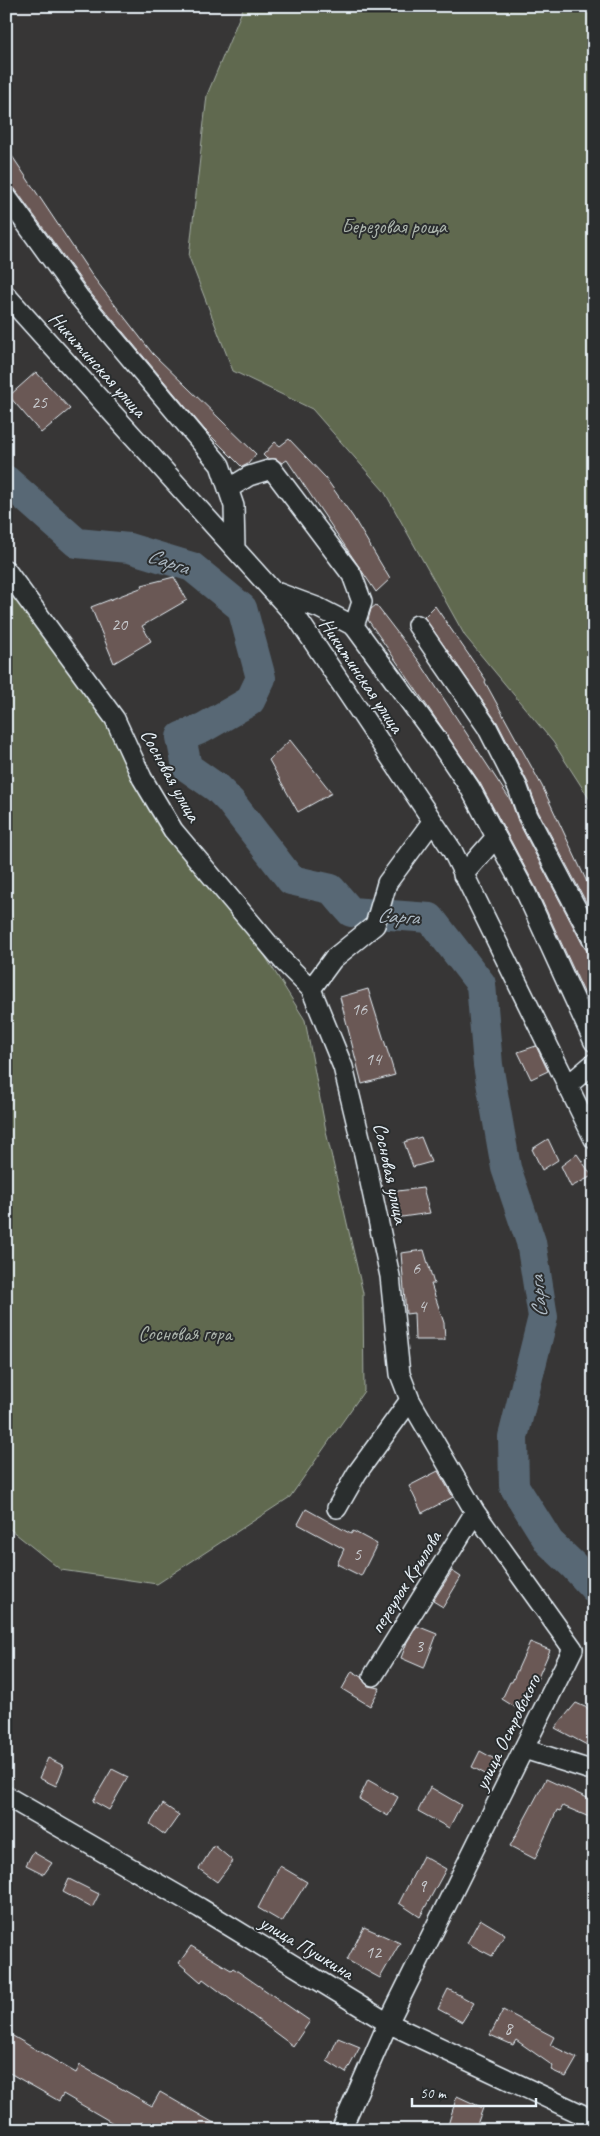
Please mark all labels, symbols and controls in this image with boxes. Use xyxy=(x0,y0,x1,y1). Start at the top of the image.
park label: Березовая роща xyxy=(341,214,448,239)
street label: Никитинская улица xyxy=(44,306,153,424)
house number: 25 xyxy=(31,391,48,413)
water label: Сарга xyxy=(144,542,194,581)
house number: 20 xyxy=(111,613,129,635)
street label: Никитинская улица xyxy=(314,613,410,739)
street label: Сосновая улица xyxy=(135,724,207,827)
water label: Сарга xyxy=(376,902,422,931)
house number: 16 xyxy=(351,998,368,1020)
house number: 14 xyxy=(365,1048,383,1070)
street label: Сосновая улица xyxy=(368,1120,414,1227)
house number: 6 xyxy=(412,1257,421,1279)
water label: Сарга xyxy=(523,1273,553,1319)
house number: 4 xyxy=(418,1295,428,1317)
park label: Сосновая гора xyxy=(138,1321,233,1346)
street label: переулок Крылова xyxy=(364,1525,448,1638)
house number: 5 xyxy=(353,1543,362,1565)
house number: 3 xyxy=(415,1635,425,1657)
street label: улица Островского xyxy=(468,1670,547,1795)
house number: 9 xyxy=(418,1875,428,1897)
street label: улица Пушкина xyxy=(254,1909,360,1986)
house number: 12 xyxy=(365,1941,383,1963)
house number: 8 xyxy=(504,2017,514,2039)
scale bar xyxy=(412,2076,536,2108)
text: 50 m xyxy=(420,2084,447,2103)

